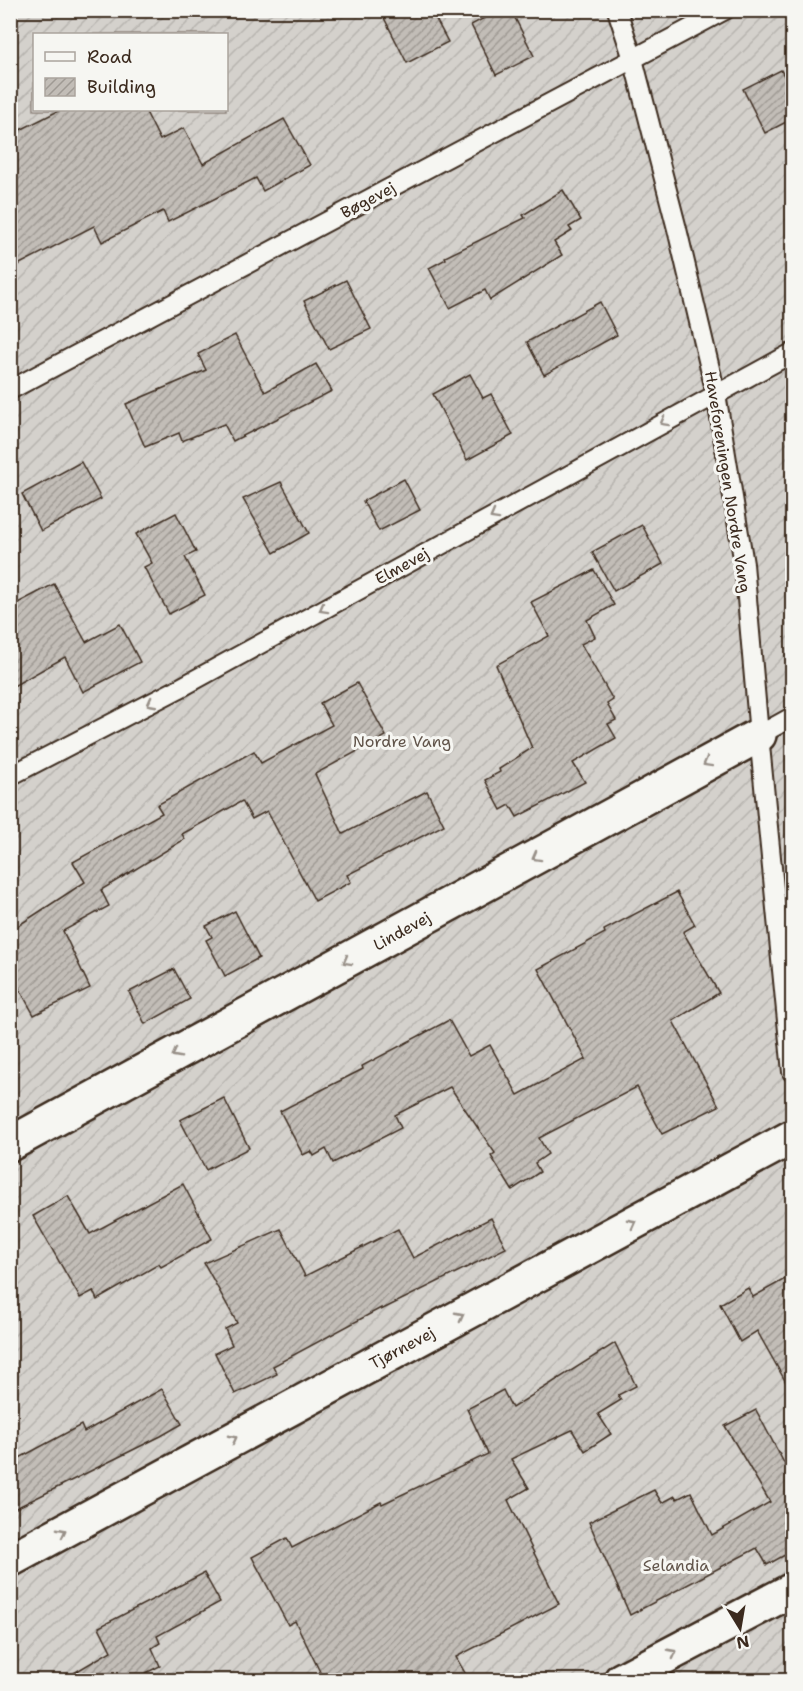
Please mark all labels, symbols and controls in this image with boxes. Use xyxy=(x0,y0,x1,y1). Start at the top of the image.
legend xyxy=(33,33,228,111)
text: Road xyxy=(87,45,132,69)
text: Building xyxy=(87,75,156,99)
street label: Bøgevej xyxy=(337,177,399,223)
street label: Haveforeningen Nordre Vang xyxy=(700,370,756,595)
one-way arrow xyxy=(660,415,671,426)
one-way arrow xyxy=(489,509,500,520)
street label: Elmevej xyxy=(371,543,433,589)
one-way arrow xyxy=(318,602,329,613)
one-way arrow xyxy=(147,696,158,707)
park label: Nordre Vang xyxy=(353,731,451,752)
one-way arrow xyxy=(703,756,714,767)
one-way arrow xyxy=(532,850,543,861)
street label: Lindevej xyxy=(370,907,434,955)
one-way arrow xyxy=(343,953,353,965)
one-way arrow xyxy=(172,1047,182,1058)
one-way arrow xyxy=(626,1219,636,1230)
one-way arrow xyxy=(454,1312,465,1323)
street label: Tjørnevej xyxy=(366,1322,438,1374)
one-way arrow xyxy=(227,1435,238,1446)
one-way arrow xyxy=(56,1528,66,1539)
park label: Selandia xyxy=(643,1555,709,1576)
north arrow xyxy=(710,1598,770,1658)
text: N xyxy=(735,1631,751,1654)
one-way arrow xyxy=(667,1649,677,1660)

